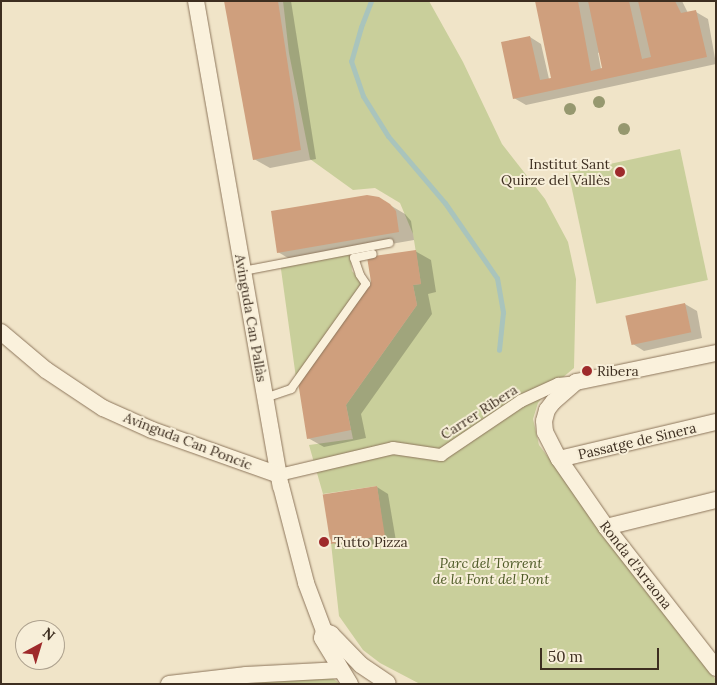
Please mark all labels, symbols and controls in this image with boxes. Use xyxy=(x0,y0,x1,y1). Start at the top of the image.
place label: Institut Sant Quirze del Vallès xyxy=(501,156,610,188)
marker: Institut Sant Quirze del Vallès xyxy=(614,166,626,178)
street label: Avinguda Can Pallàs xyxy=(231,253,271,383)
place label: Ribera xyxy=(597,363,639,379)
marker: Ribera xyxy=(581,365,593,377)
street label: Carrer Ribera xyxy=(438,381,520,443)
street label: Avinguda Can Poncic xyxy=(121,409,255,473)
street label: Passatge de Sinera xyxy=(576,419,698,463)
street label: Ronda d'Arraona xyxy=(596,518,676,612)
place label: Tutto Pizza xyxy=(334,534,408,550)
marker: Tutto Pizza xyxy=(318,536,330,548)
park label: Parc del Torrent de la Font del Pont xyxy=(433,555,549,588)
north arrow xyxy=(15,620,65,670)
text: N xyxy=(39,624,59,645)
scale bar xyxy=(542,638,661,670)
text: 50 m xyxy=(548,647,583,666)

